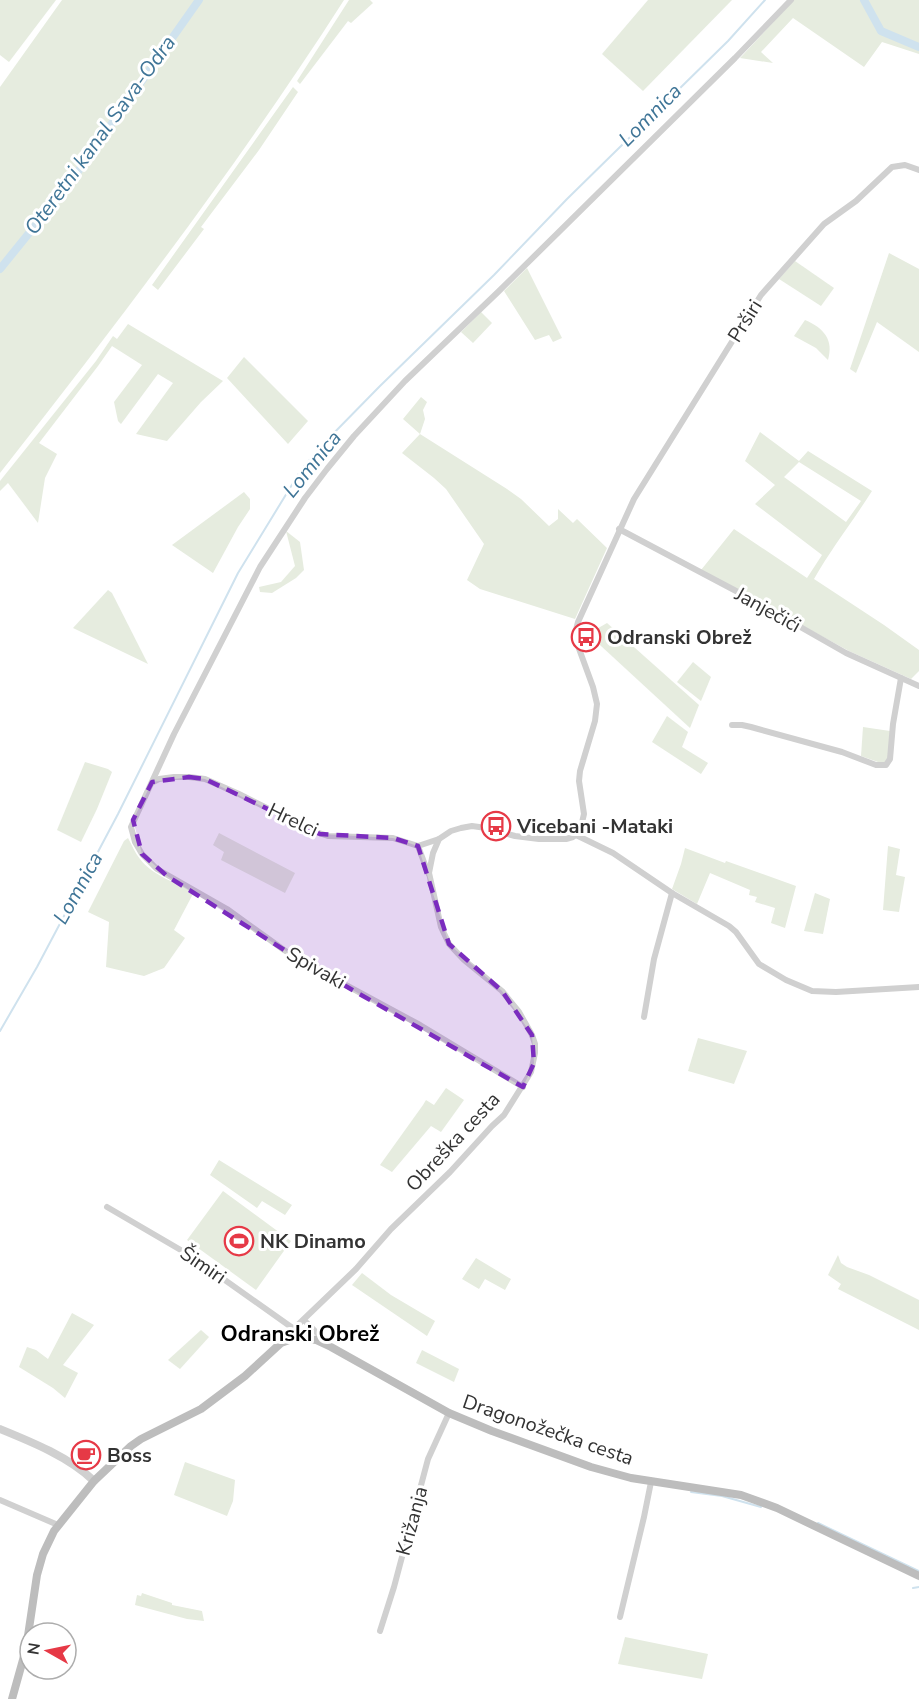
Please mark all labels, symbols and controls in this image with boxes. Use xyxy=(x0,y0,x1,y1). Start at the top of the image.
water label: Oteretni kanal Sava-Odra xyxy=(18,30,182,240)
water label: Lomnica xyxy=(612,77,688,153)
street label: Prširi xyxy=(721,295,769,347)
water label: Lomnica xyxy=(276,425,348,503)
street label: Janječići xyxy=(729,580,806,639)
bus stop icon: Odranski Obrež xyxy=(570,621,602,653)
place label: Odranski Obrež xyxy=(607,624,752,651)
street label: Hrelci xyxy=(263,797,323,843)
bus stop icon: Vicebani -Mataki xyxy=(480,810,512,842)
place label: Vicebani -Mataki xyxy=(516,813,673,840)
water label: Lomnica xyxy=(47,847,109,929)
street label: Spivaki xyxy=(282,940,350,996)
street label: Obreška cesta xyxy=(400,1086,506,1198)
sports icon: NK Dinamo xyxy=(223,1225,255,1257)
place label: NK Dinamo xyxy=(260,1228,366,1255)
street label: Šimiri xyxy=(175,1240,231,1290)
district label: Odranski Obrež xyxy=(220,1319,380,1349)
street label: Dragonožečka cesta xyxy=(459,1388,637,1472)
cafe icon: Boss xyxy=(70,1439,102,1471)
place label: Boss xyxy=(107,1442,152,1469)
street label: Križanja xyxy=(390,1483,434,1559)
north arrow xyxy=(18,1621,78,1681)
text: N xyxy=(22,1641,46,1656)

